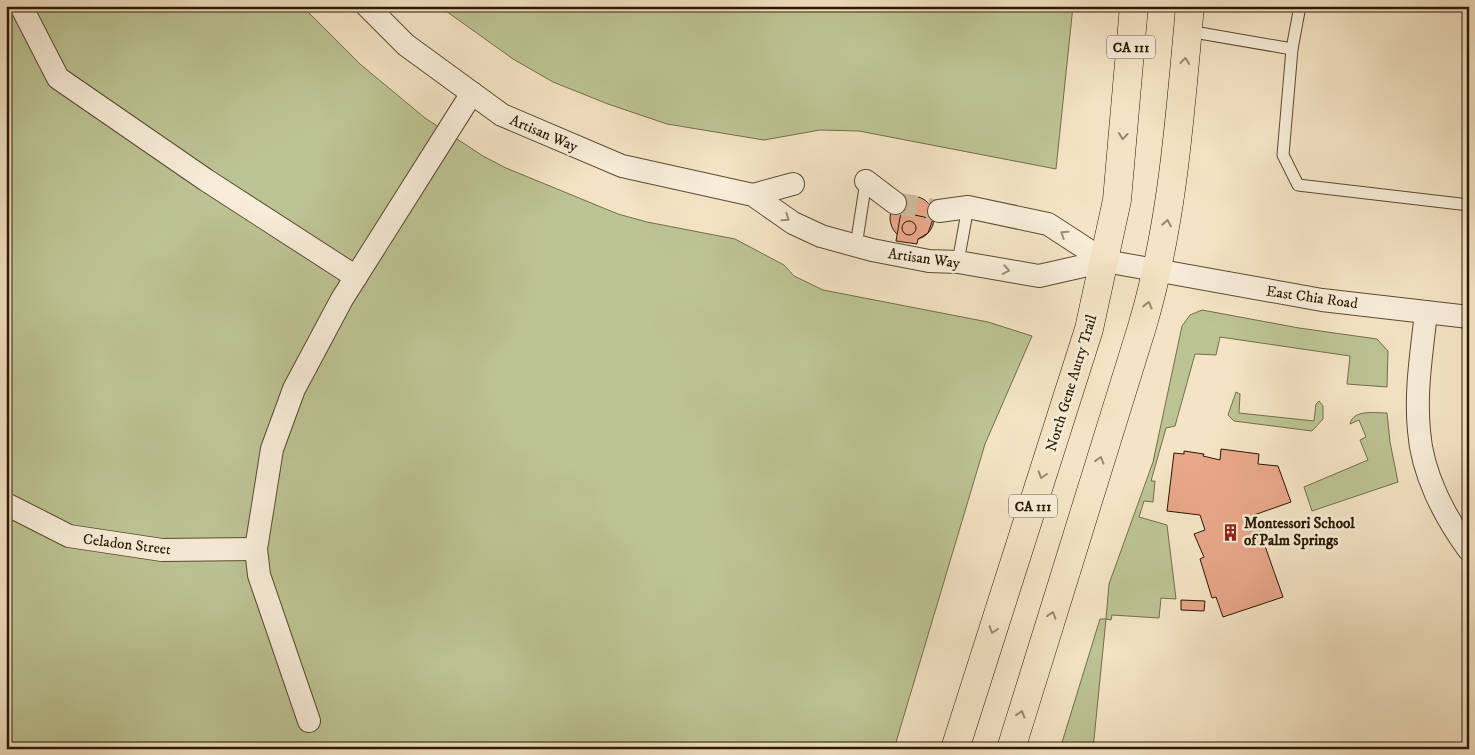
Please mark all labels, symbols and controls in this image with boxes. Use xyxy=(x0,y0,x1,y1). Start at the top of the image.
road number: CA 111 xyxy=(1107,36,1155,58)
one-way arrow xyxy=(1179,57,1190,65)
street label: Artisan Way xyxy=(507,111,582,157)
one-way arrow xyxy=(1118,133,1129,141)
one-way arrow xyxy=(780,212,790,221)
one-way arrow xyxy=(1161,218,1171,227)
one-way arrow xyxy=(1061,231,1070,241)
street label: Artisan Way xyxy=(887,244,962,273)
one-way arrow xyxy=(1002,265,1011,275)
street label: East Chia Road xyxy=(1265,282,1359,313)
one-way arrow xyxy=(1142,300,1153,309)
street label: North Gene Autry Trail xyxy=(1042,312,1102,454)
one-way arrow xyxy=(1095,457,1105,465)
one-way arrow xyxy=(1038,471,1048,479)
road number: CA 111 xyxy=(1009,494,1057,518)
place label: Montessori School of Palm Springs xyxy=(1244,514,1355,550)
building icon: Montessori School of Palm Springs xyxy=(1220,522,1240,542)
street label: Celadon Street xyxy=(82,530,172,559)
one-way arrow xyxy=(1046,612,1056,620)
one-way arrow xyxy=(988,626,998,634)
one-way arrow xyxy=(1016,710,1026,718)

